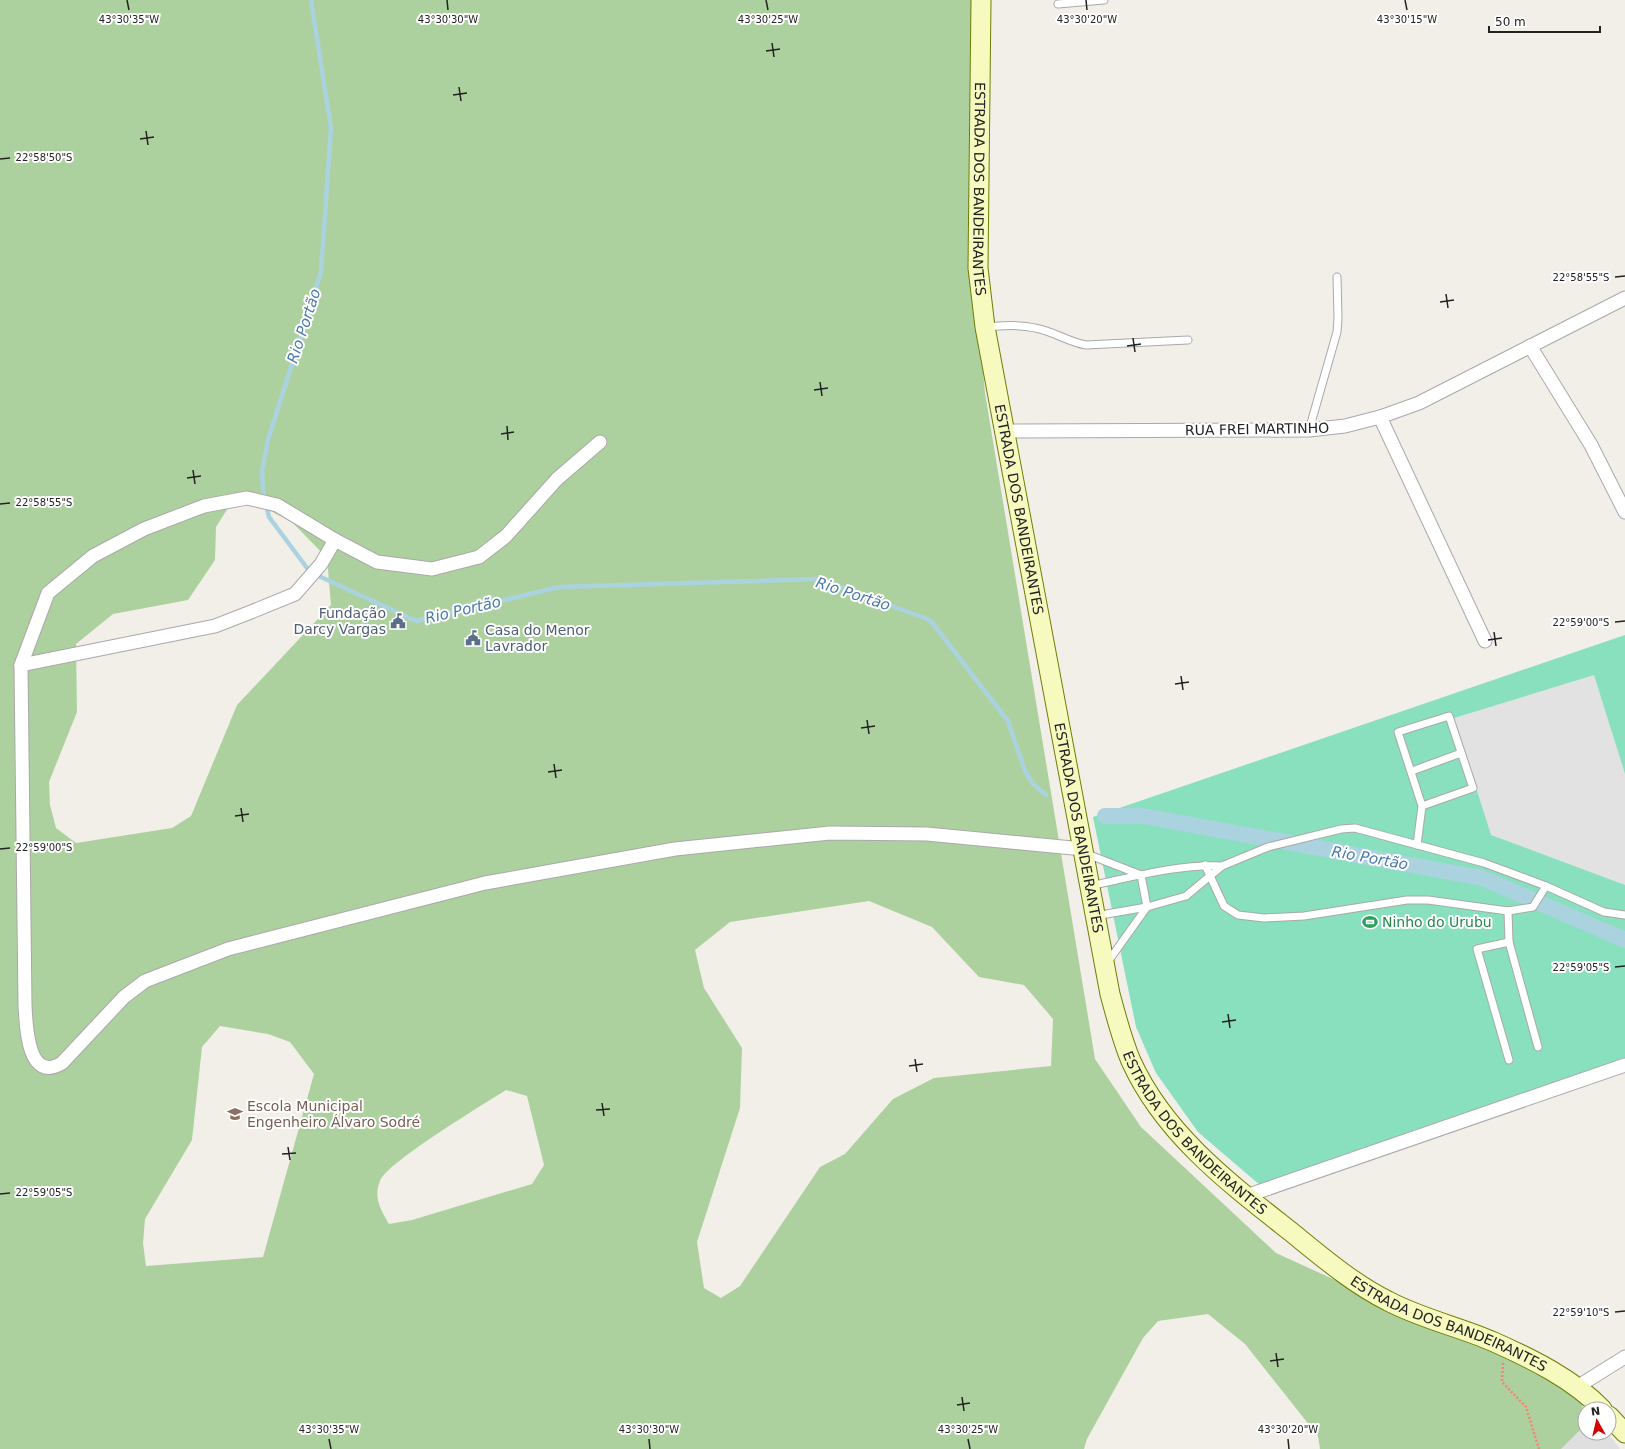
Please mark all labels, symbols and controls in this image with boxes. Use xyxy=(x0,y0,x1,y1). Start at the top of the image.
scale bar xyxy=(1489,8,1600,34)
text: 43°30'35"W xyxy=(99,14,159,25)
text: 43°30'30"W xyxy=(418,14,478,25)
text: 43°30'25"W xyxy=(738,14,798,25)
text: 43°30'20"W xyxy=(1057,14,1117,25)
text: 43°30'15"W xyxy=(1377,14,1437,25)
text: 50 m xyxy=(1495,15,1526,29)
street label: ESTRADA DOS BANDEIRANTES xyxy=(970,82,989,297)
text: 22°58'50"S xyxy=(16,152,72,163)
text: 22°58'55"S xyxy=(1553,272,1609,283)
water label: Rio Portão xyxy=(284,287,324,365)
street label: ESTRADA DOS BANDEIRANTES xyxy=(992,403,1047,616)
street label: RUA FREI MARTINHO xyxy=(1185,420,1329,438)
text: 22°58'55"S xyxy=(16,497,72,508)
water label: Rio Portão xyxy=(814,574,892,614)
water label: Rio Portão xyxy=(423,593,503,627)
place label: Fundação Darcy Vargas xyxy=(293,605,386,637)
public building icon: Fundação Darcy Vargas xyxy=(389,612,407,630)
text: 22°59'00"S xyxy=(1553,617,1609,628)
place label: Casa do Menor Lavrador xyxy=(485,622,590,654)
public building icon: Casa do Menor Lavrador xyxy=(464,629,482,647)
street label: ESTRADA DOS BANDEIRANTES xyxy=(1051,721,1106,935)
text: 22°59'00"S xyxy=(16,842,72,853)
water label: Rio Portão xyxy=(1330,842,1410,874)
sports icon: Ninho do Urubu xyxy=(1361,913,1379,931)
place label: Ninho do Urubu xyxy=(1382,914,1492,930)
text: 22°59'05"S xyxy=(1553,962,1609,973)
street label: ESTRADA DOS BANDEIRANTES xyxy=(1120,1049,1270,1218)
place label: Escola Municipal Engenheiro Álvaro Sodré xyxy=(247,1098,420,1130)
school or university icon: Escola Municipal Engenheiro Álvaro Sodré xyxy=(226,1105,244,1123)
text: 22°59'05"S xyxy=(16,1187,72,1198)
street label: ESTRADA DOS BANDEIRANTES xyxy=(1347,1273,1550,1375)
text: 22°59'10"S xyxy=(1553,1307,1609,1318)
north arrow xyxy=(1577,1401,1617,1441)
text: N xyxy=(1590,1405,1601,1419)
text: 43°30'35"W xyxy=(299,1424,359,1435)
text: 43°30'30"W xyxy=(619,1424,679,1435)
text: 43°30'25"W xyxy=(938,1424,998,1435)
text: 43°30'20"W xyxy=(1258,1424,1318,1435)

